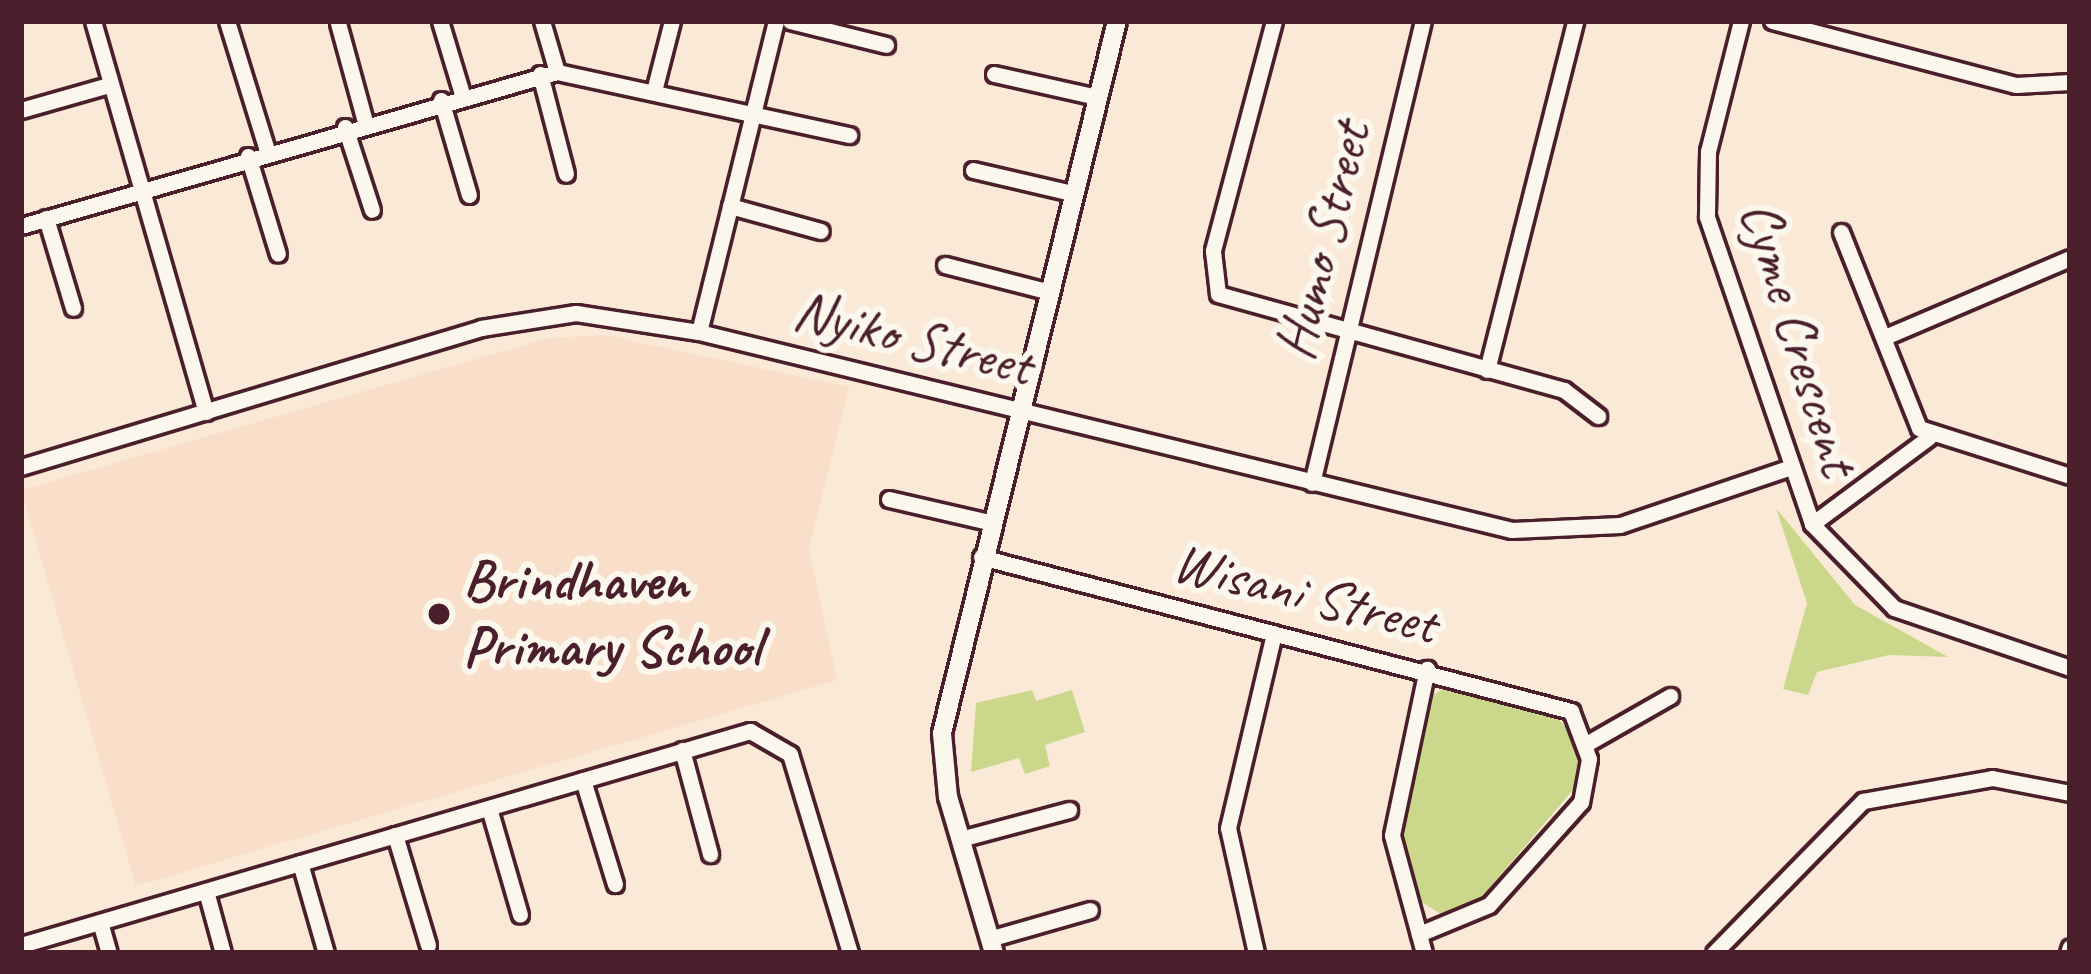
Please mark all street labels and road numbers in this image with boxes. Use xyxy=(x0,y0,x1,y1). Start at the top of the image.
street label: Humo Street xyxy=(1260,115,1386,367)
street label: Cyme Crescent xyxy=(1725,193,1873,483)
street label: Nyiko Street xyxy=(787,275,1039,401)
street label: Wisani Street xyxy=(1166,527,1444,659)

